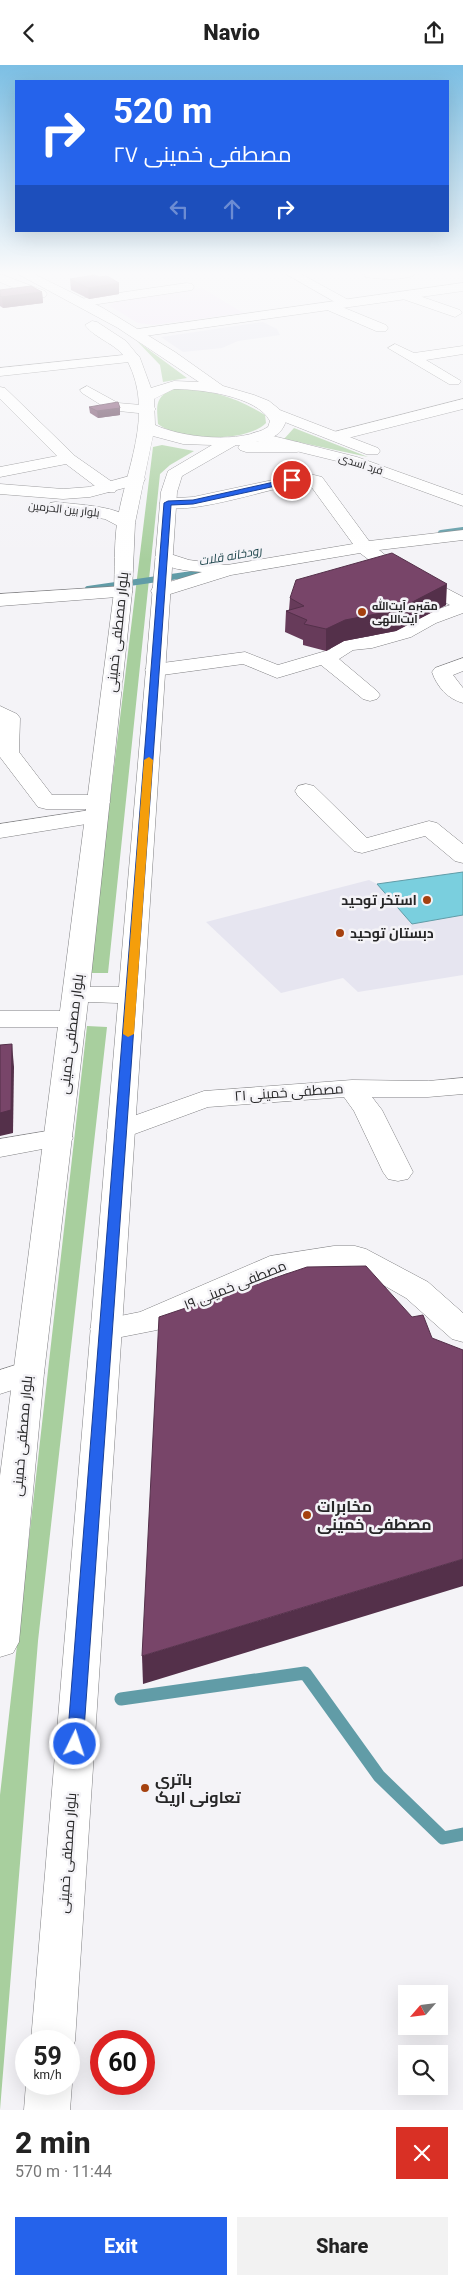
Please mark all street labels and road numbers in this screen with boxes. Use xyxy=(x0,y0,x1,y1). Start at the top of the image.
street label: فرد اسدی xyxy=(337,451,385,478)
street label: بلوار بین الحرمین xyxy=(28,499,100,520)
street label: بلوار مصطفی خمینی xyxy=(103,571,131,693)
street label: بلوار مصطفی خمینی xyxy=(56,973,86,1095)
street label: مصطفی خمینی ۲۱ xyxy=(234,1080,344,1104)
street label: مصطفی خمینی ۱۹ xyxy=(181,1257,289,1313)
street label: بلوار مصطفی خمینی xyxy=(9,1375,35,1497)
street label: بلوار مصطفی خمینی xyxy=(55,1792,79,1914)

